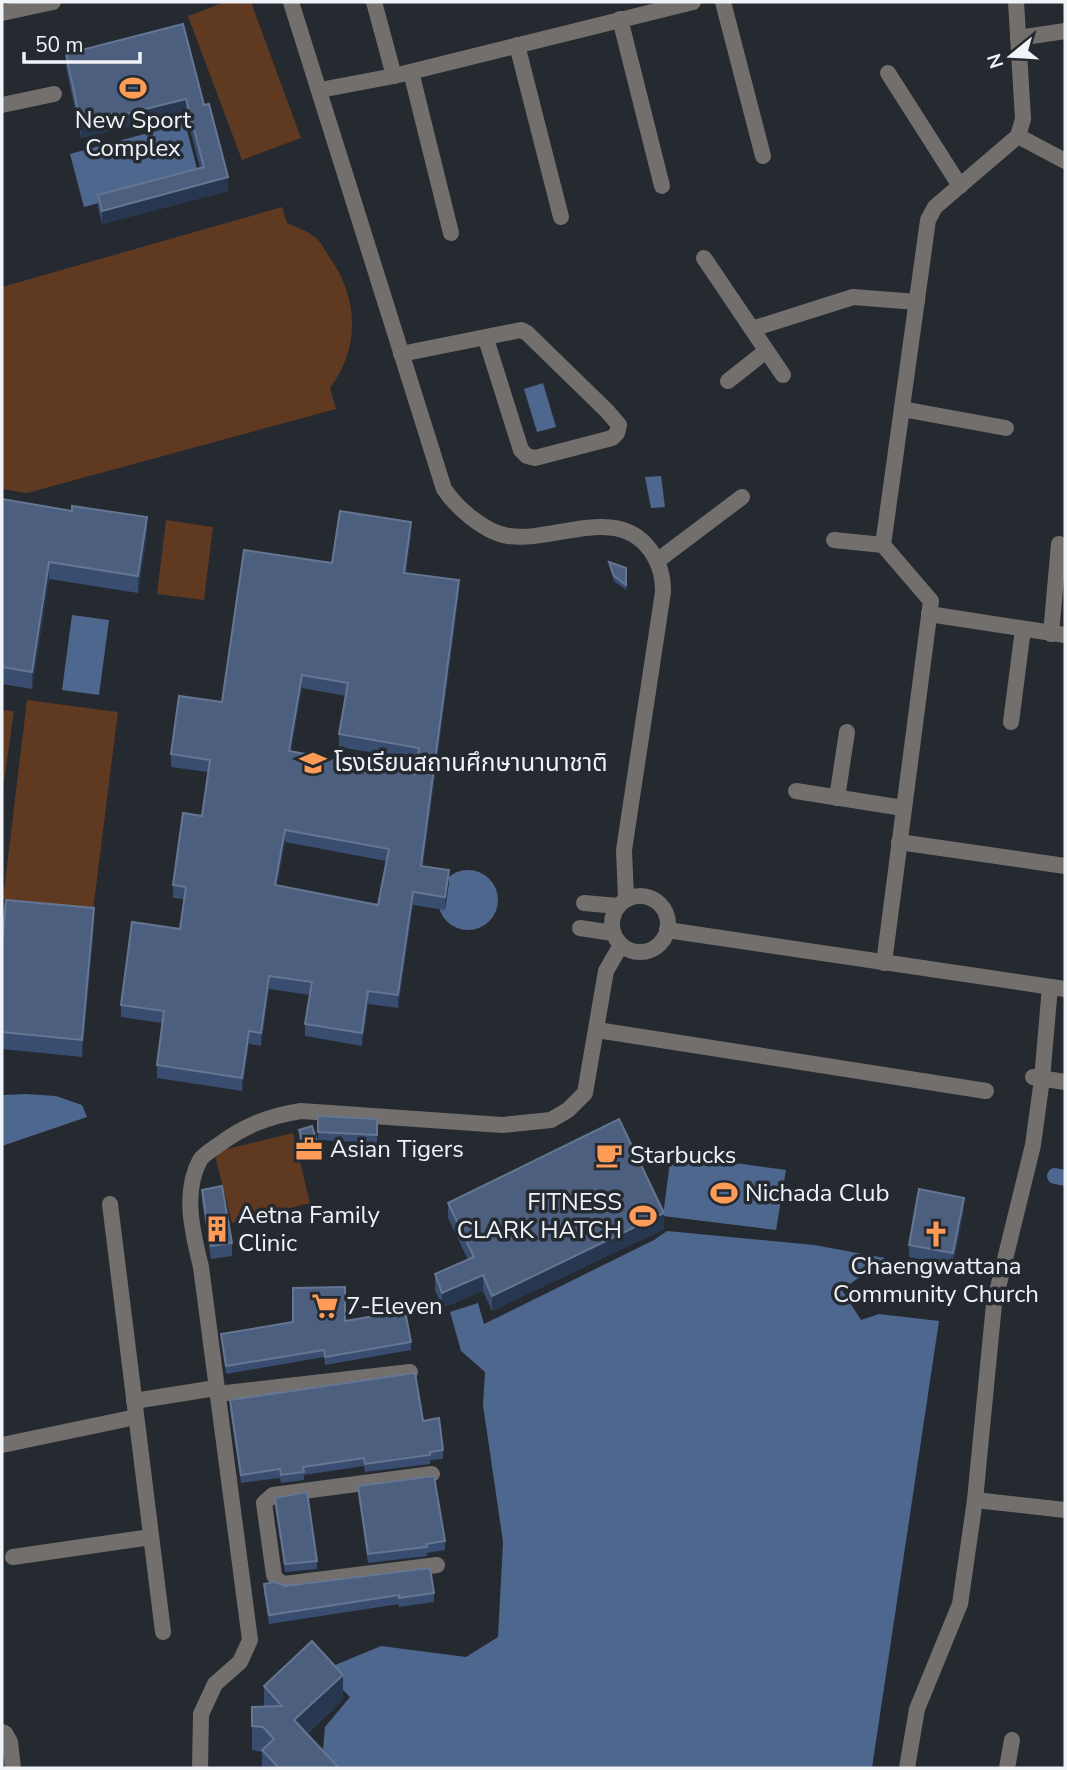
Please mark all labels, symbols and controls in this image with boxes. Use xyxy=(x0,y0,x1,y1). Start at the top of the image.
scale bar xyxy=(24,21,140,65)
north arrow xyxy=(976,21,1046,91)
text: 50 m xyxy=(35,31,84,59)
text: N xyxy=(981,50,1010,72)
sports icon: New Sport Complex xyxy=(118,73,148,103)
place label: New Sport Complex xyxy=(75,104,192,164)
place label: โรงเรียนสถานศึกษานานาชาติ xyxy=(334,747,608,779)
school or university icon: โรงเรียนสถานศึกษานานาชาติ xyxy=(298,748,328,778)
place label: Asian Tigers xyxy=(330,1133,464,1165)
office icon: Asian Tigers xyxy=(294,1134,324,1164)
place label: Starbucks xyxy=(630,1139,736,1171)
cafe icon: Starbucks xyxy=(594,1140,624,1170)
place label: Nichada Club xyxy=(745,1177,889,1209)
sports icon: Nichada Club xyxy=(709,1178,739,1208)
place label: FITNESS CLARK HATCH xyxy=(457,1186,622,1246)
place label: Aetna Family Clinic xyxy=(238,1199,380,1259)
sports icon: FITNESS CLARK HATCH xyxy=(628,1201,658,1231)
building icon: Aetna Family Clinic xyxy=(202,1214,232,1244)
church icon: Chaengwattana Community Church xyxy=(921,1219,951,1249)
place label: Chaengwattana Community Church xyxy=(833,1250,1039,1310)
place label: 7-Eleven xyxy=(346,1290,443,1322)
supermarket icon: 7-Eleven xyxy=(310,1291,340,1321)

